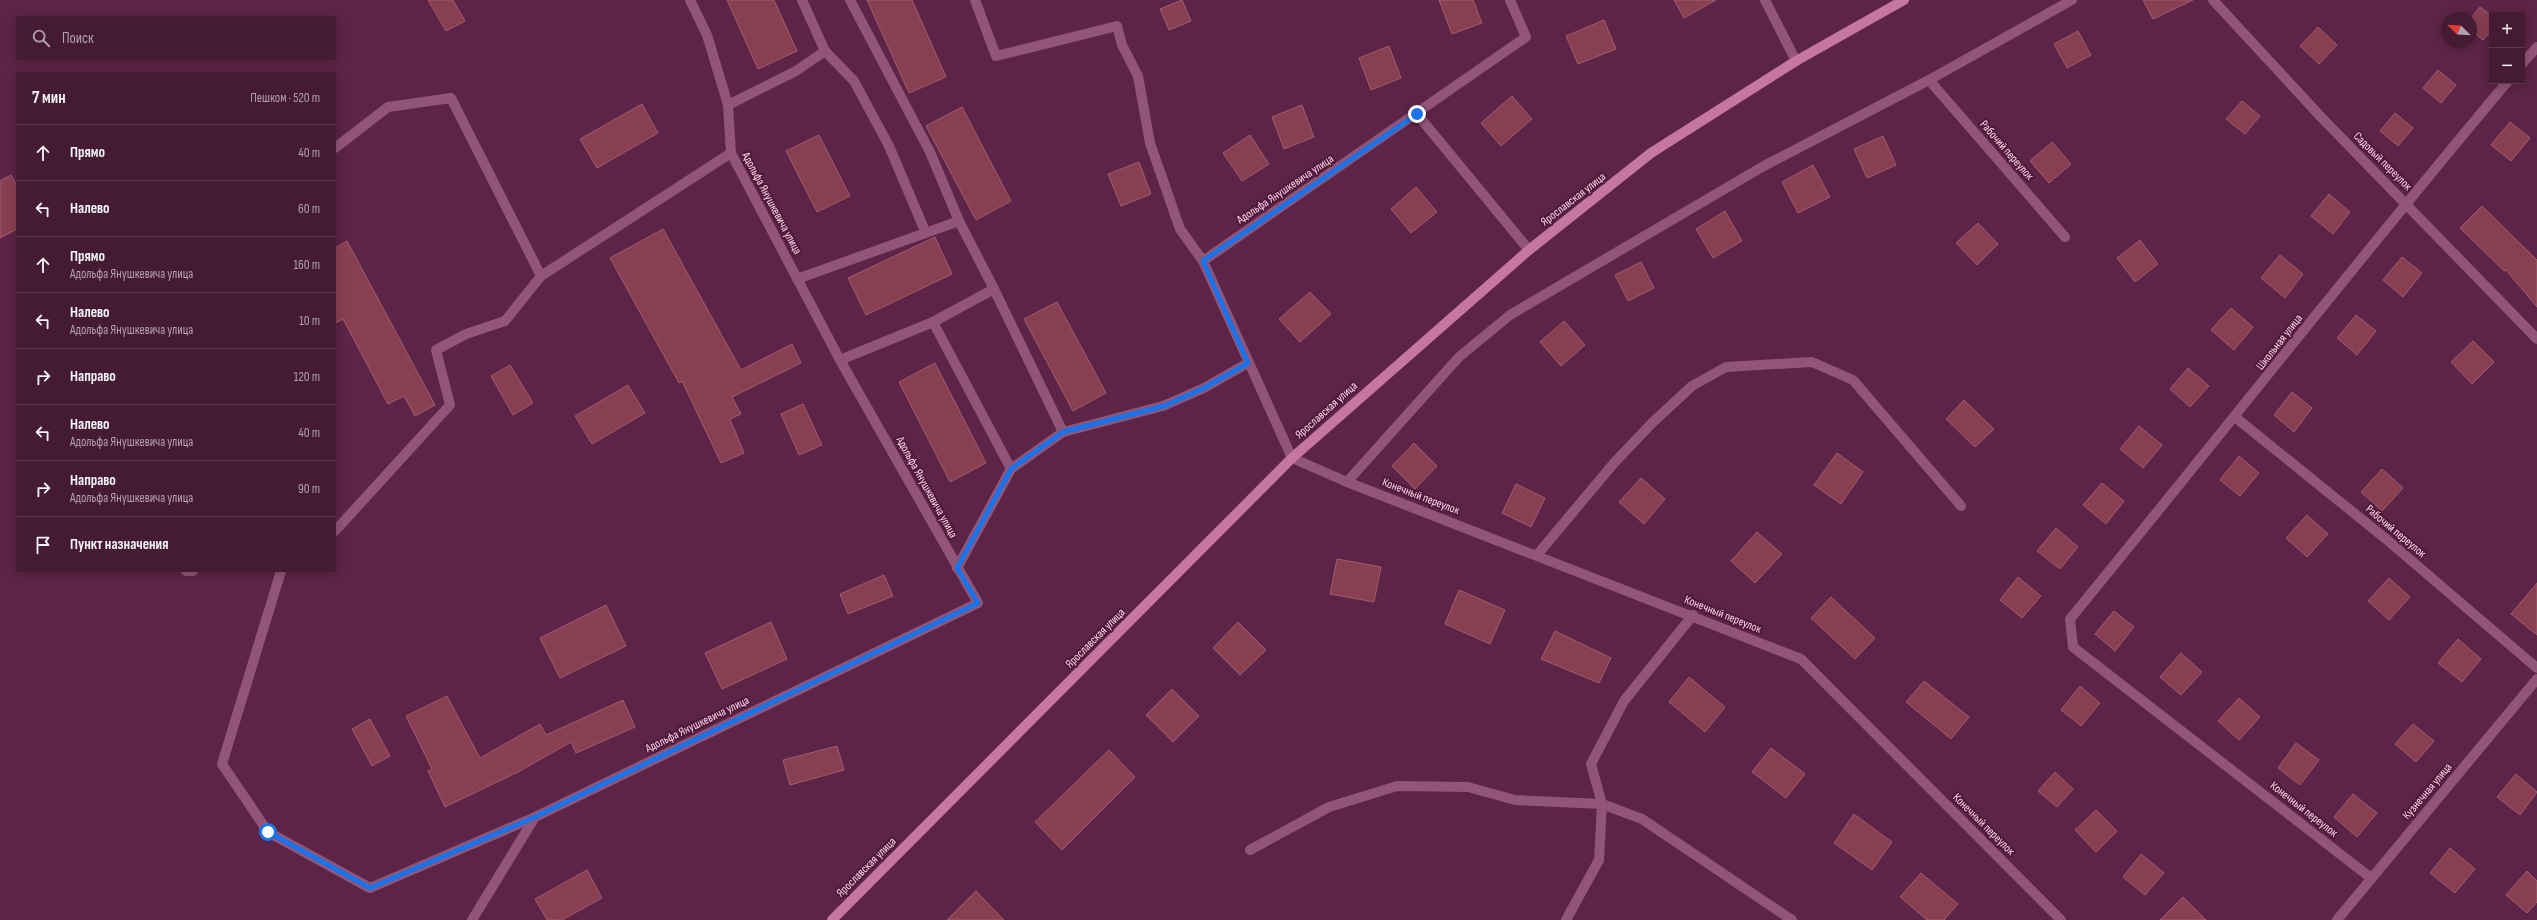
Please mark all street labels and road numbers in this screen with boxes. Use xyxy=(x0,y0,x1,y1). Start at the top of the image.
street label: Рабочий переулок xyxy=(1977,117,2037,184)
street label: Садовый переулок xyxy=(2350,129,2415,194)
street label: Адольфа Янушкевича улица xyxy=(738,149,805,257)
street label: Адольфа Янушкевича улица xyxy=(1233,151,1337,228)
street label: Ярославская улица xyxy=(1538,169,1609,229)
street label: Школьная улица xyxy=(2253,311,2306,373)
street label: Ярославская улица xyxy=(1292,378,1361,442)
street label: Адольфа Янушкевича улица xyxy=(892,433,961,541)
street label: Конечный переулок xyxy=(1380,475,1462,518)
street label: Рабочий переулок xyxy=(2362,502,2429,561)
street label: Конечный переулок xyxy=(1682,592,1764,637)
street label: Ярославская улица xyxy=(1062,605,1129,671)
street label: Адольфа Янушкевича улица xyxy=(642,693,752,757)
street label: Кузнечная улица xyxy=(2399,760,2456,823)
street label: Конечный переулок xyxy=(2267,778,2341,841)
street label: Конечный переулок xyxy=(1949,790,2018,859)
street label: Ярославская улица xyxy=(833,834,900,900)

